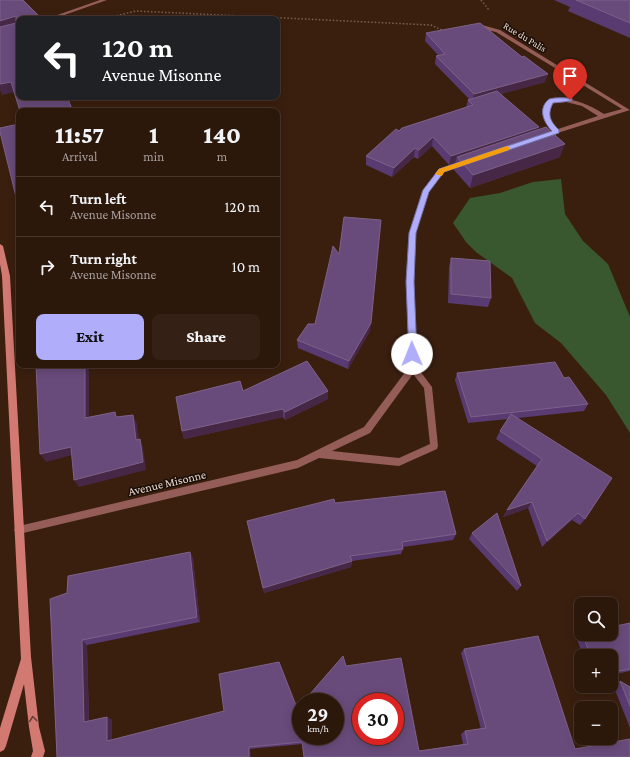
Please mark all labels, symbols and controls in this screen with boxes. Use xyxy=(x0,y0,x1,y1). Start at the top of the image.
street label: Rue du Palis xyxy=(502,20,549,54)
icon: left xyxy=(36,32,88,84)
text: 120 m xyxy=(102,32,173,63)
pin xyxy=(553,59,587,100)
text: Avenue Misonne xyxy=(102,65,221,85)
icon: arrive xyxy=(559,65,581,87)
text: 11:57 xyxy=(55,121,104,148)
text: 1 xyxy=(149,121,158,148)
text: 140 xyxy=(203,121,241,148)
text: Arrival xyxy=(62,149,97,164)
text: min xyxy=(143,149,164,164)
text: m xyxy=(217,149,227,164)
text: Turn left xyxy=(70,191,126,207)
icon: left xyxy=(36,196,58,218)
text: 120 m xyxy=(225,199,260,215)
text: Avenue Misonne xyxy=(70,207,156,222)
text: Turn right xyxy=(70,251,137,267)
icon: right xyxy=(36,256,58,278)
text: 10 m xyxy=(232,259,260,275)
text: Avenue Misonne xyxy=(70,267,156,282)
button: Exit xyxy=(36,314,144,360)
button: Share xyxy=(152,314,260,360)
position arrow xyxy=(391,333,433,375)
street label: Avenue Misonne xyxy=(127,467,207,499)
map controls xyxy=(574,597,618,745)
button: search xyxy=(574,597,618,641)
button: + xyxy=(574,649,618,693)
speed limit sign: 30 xyxy=(352,693,404,745)
button: − xyxy=(574,701,618,745)
text: 29 xyxy=(307,703,329,725)
one-way arrow xyxy=(29,716,38,722)
text: km/h xyxy=(307,723,329,734)

